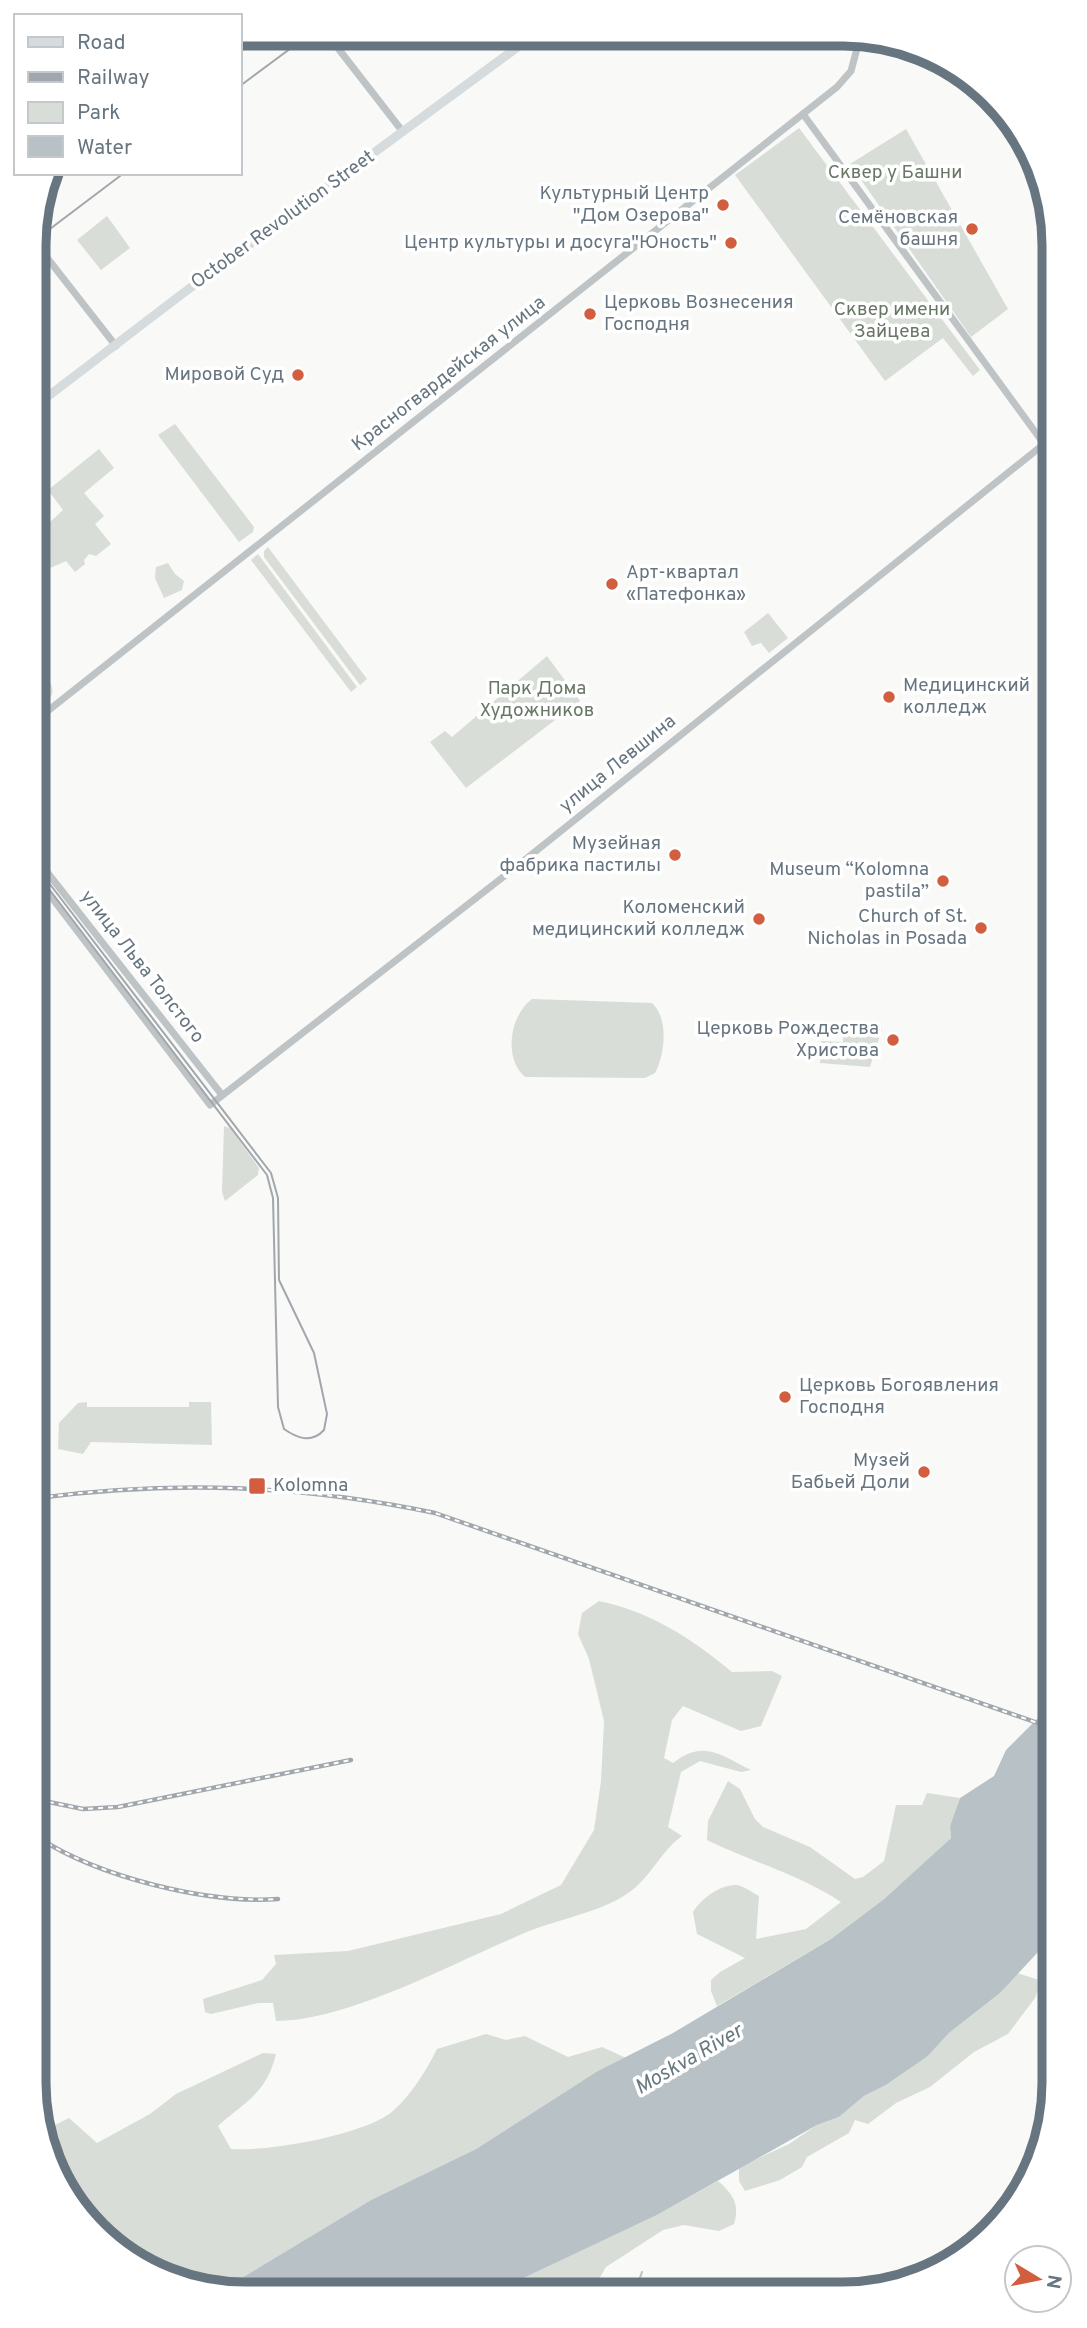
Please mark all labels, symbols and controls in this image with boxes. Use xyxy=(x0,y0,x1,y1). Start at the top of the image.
legend xyxy=(14,14,242,175)
text: Road xyxy=(77,30,126,57)
text: Railway xyxy=(77,65,150,92)
text: Park xyxy=(77,100,120,127)
text: Water xyxy=(77,135,132,162)
street label: October Revolution Street xyxy=(186,145,380,295)
park label: Сквер у Башни xyxy=(828,161,962,185)
place label: Культурный Центр "Дом Озерова" xyxy=(539,182,709,228)
marker: Культурный Центр "Дом Озерова" xyxy=(715,197,731,213)
place label: Семёновская башня xyxy=(838,206,958,252)
marker: Семёновская башня xyxy=(964,221,980,237)
place label: Центр культуры и досуга"Юность" xyxy=(404,231,717,255)
marker: Центр культуры и досуга"Юность" xyxy=(723,235,739,251)
street label: Красногвардейская улица xyxy=(347,291,551,457)
place label: Церковь Вознесения Господня xyxy=(604,291,794,337)
park label: Сквер имени Зайцева xyxy=(834,298,950,344)
marker: Церковь Вознесения Господня xyxy=(582,306,598,322)
place label: Мировой Суд xyxy=(164,363,284,387)
marker: Мировой Суд xyxy=(290,367,306,383)
place label: Арт-квартал «Патефонка» xyxy=(626,561,746,607)
marker: Арт-квартал «Патефонка» xyxy=(604,576,620,592)
place label: Медицинский колледж xyxy=(903,674,1030,720)
park label: Парк Дома Художников xyxy=(480,677,594,723)
marker: Медицинский колледж xyxy=(881,689,897,705)
street label: улица Левшина xyxy=(555,710,681,818)
place label: Музейная фабрика пастилы xyxy=(499,832,661,878)
marker: Музейная фабрика пастилы xyxy=(667,847,683,863)
place label: Museum “Kolomna pastila” xyxy=(769,858,929,904)
marker: Museum “Kolomna pastila” xyxy=(935,873,951,889)
street label: улица Льва Толстого xyxy=(75,886,209,1048)
place label: Коломенский медицинский колледж xyxy=(532,896,745,942)
place label: Church of St. Nicholas in Posada xyxy=(807,905,967,951)
marker: Коломенский медицинский колледж xyxy=(751,911,767,927)
marker: Church of St. Nicholas in Posada xyxy=(973,920,989,936)
place label: Церковь Рождества Христова xyxy=(696,1017,879,1063)
marker: Церковь Рождества Христова xyxy=(885,1032,901,1048)
place label: Церковь Богоявления Господня xyxy=(799,1374,999,1420)
marker: Церковь Богоявления Господня xyxy=(777,1389,793,1405)
place label: Музей Бабьей Доли xyxy=(791,1449,910,1495)
marker: Музей Бабьей Доли xyxy=(916,1464,932,1480)
place label: Kolomna xyxy=(273,1474,348,1498)
marker: Kolomna xyxy=(247,1476,267,1496)
water label: Moskva River xyxy=(630,2017,750,2102)
north arrow xyxy=(1003,2244,1073,2314)
text: N xyxy=(1040,2273,1066,2290)

